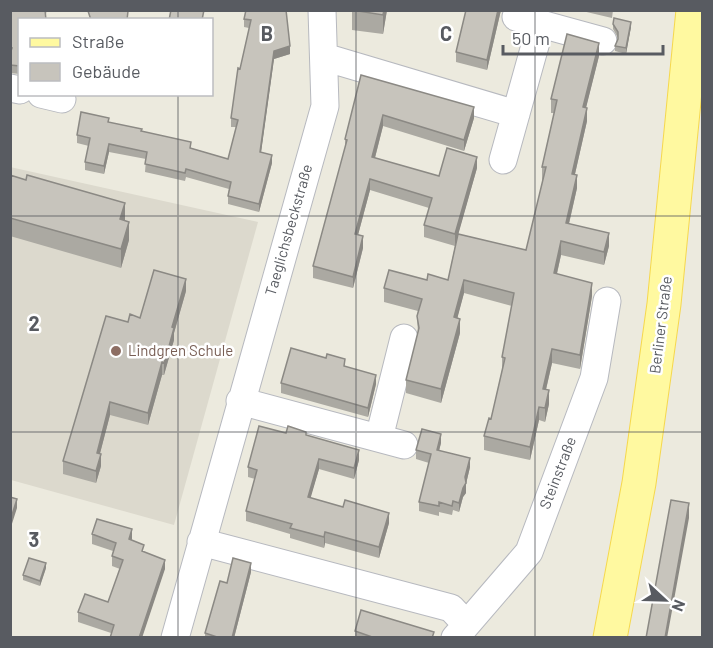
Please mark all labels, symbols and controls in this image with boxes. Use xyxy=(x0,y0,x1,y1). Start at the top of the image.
legend xyxy=(18,18,213,96)
scale bar xyxy=(503,18,664,56)
text: B xyxy=(261,21,273,45)
text: C xyxy=(440,21,452,45)
text: 50 m xyxy=(512,27,550,49)
text: Straße xyxy=(72,30,124,52)
text: Gebäude xyxy=(72,60,141,82)
street label: Taeglichsbeckstraße xyxy=(261,162,315,297)
street label: Berliner Straße xyxy=(645,275,675,375)
text: 2 xyxy=(28,311,40,335)
place label: Lindgren Schule xyxy=(128,341,233,359)
marker: Lindgren Schule xyxy=(109,344,123,358)
street label: Steinstraße xyxy=(535,434,579,511)
text: 3 xyxy=(29,527,39,551)
north arrow xyxy=(635,570,695,630)
text: N xyxy=(669,597,690,614)

